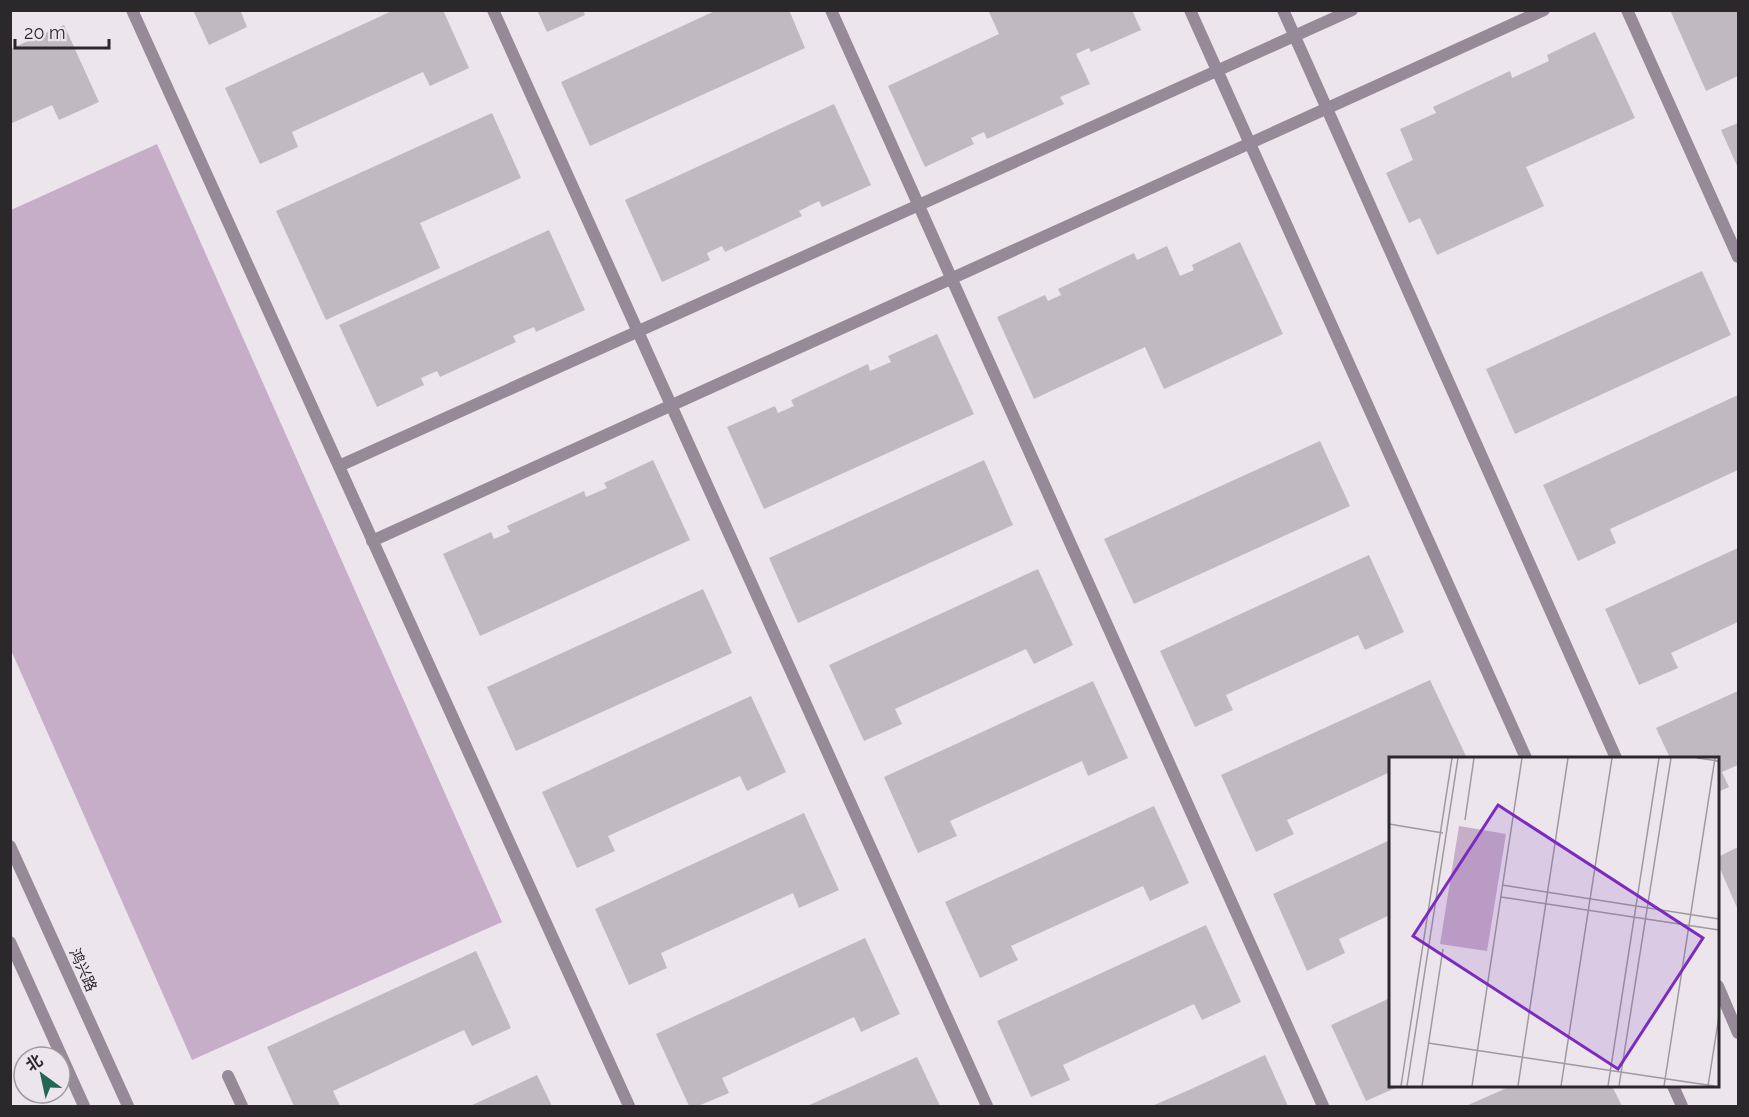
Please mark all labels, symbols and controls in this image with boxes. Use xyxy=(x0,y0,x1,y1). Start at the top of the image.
scale bar xyxy=(15,12,110,50)
text: 20 m xyxy=(24,22,66,43)
inset map xyxy=(1389,757,1719,1087)
street label: 鸿兴路 xyxy=(66,946,100,994)
north arrow xyxy=(12,1045,72,1105)
text: 北 xyxy=(22,1051,46,1075)

